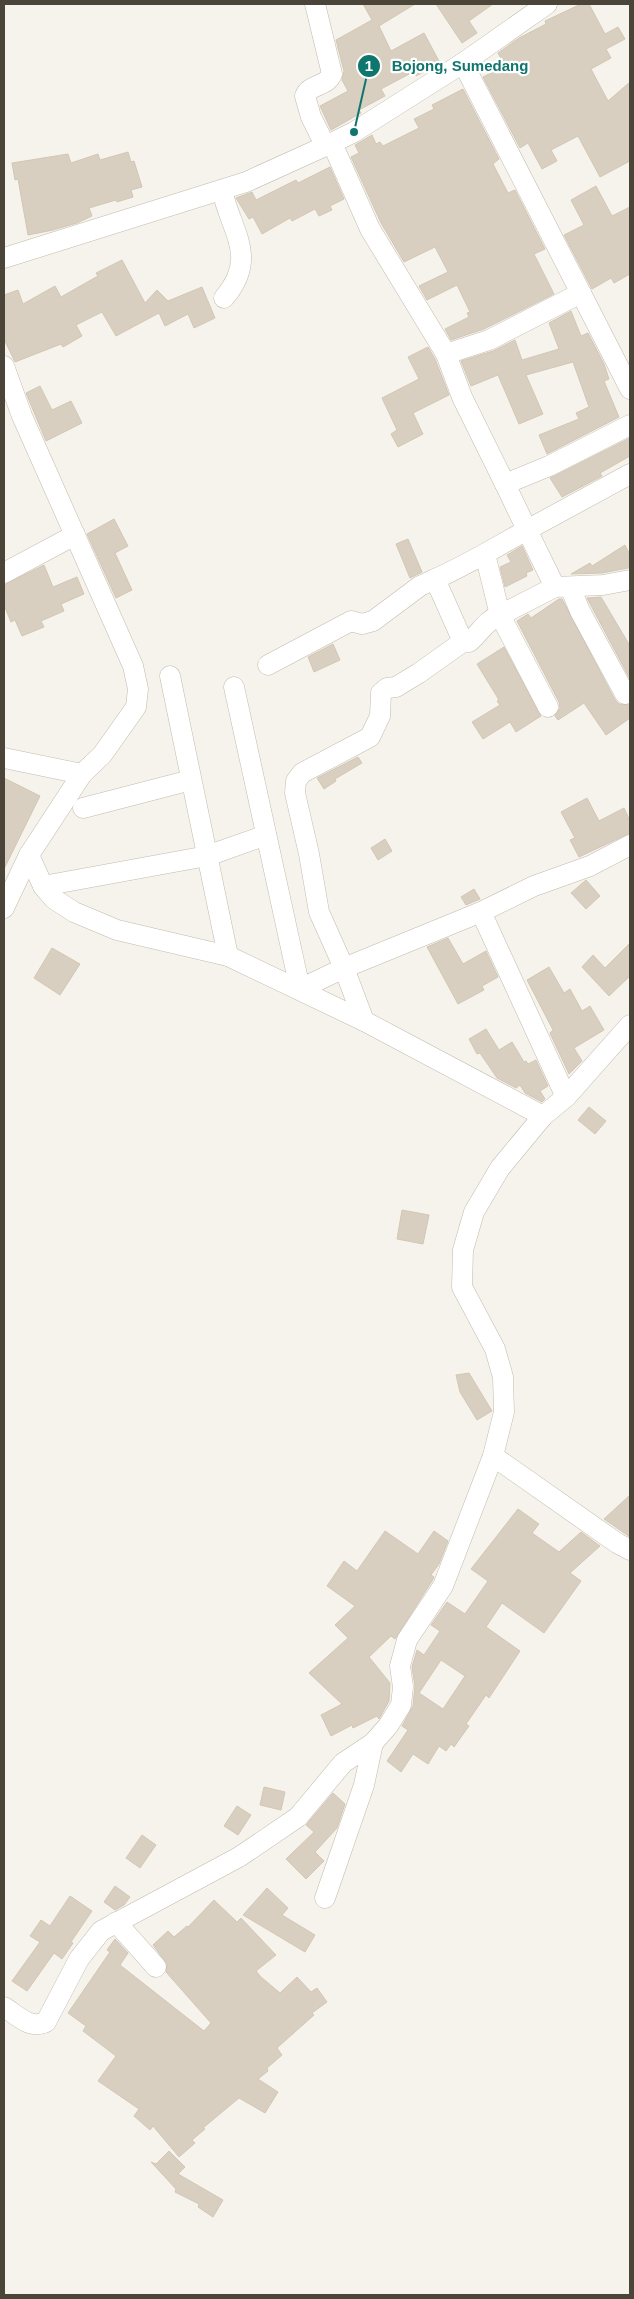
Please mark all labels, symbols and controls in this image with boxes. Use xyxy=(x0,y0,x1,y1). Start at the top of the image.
callout: Bojong, Sumedang xyxy=(356,51,538,81)
text: 1 xyxy=(365,57,373,74)
text: Bojong, Sumedang xyxy=(392,57,528,74)

